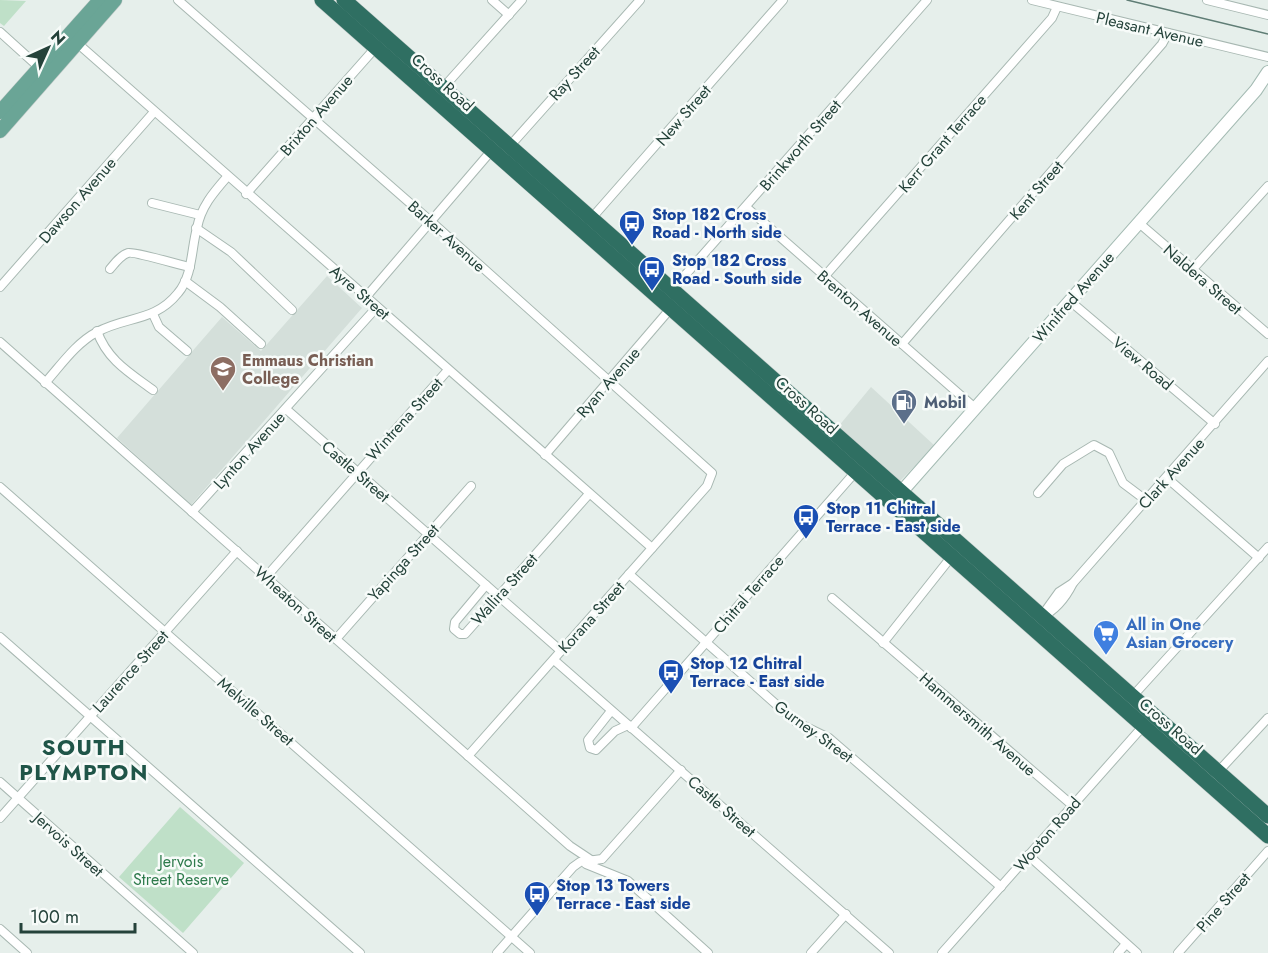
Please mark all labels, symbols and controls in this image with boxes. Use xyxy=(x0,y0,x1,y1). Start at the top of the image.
street label: Pleasant Avenue xyxy=(1094,6,1206,53)
north arrow xyxy=(18,18,78,78)
text: N xyxy=(46,25,71,50)
street label: Ray Street xyxy=(544,41,605,106)
street label: Cross Road xyxy=(406,48,479,117)
street label: Brixton Avenue xyxy=(275,70,358,161)
street label: New Street xyxy=(650,80,717,151)
street label: Kerr Grant Terrace xyxy=(893,89,992,198)
street label: Brinkworth Street xyxy=(754,95,847,196)
street label: Dawson Avenue xyxy=(33,152,121,248)
street label: Kent Street xyxy=(1004,155,1069,225)
street label: Barker Avenue xyxy=(403,195,491,277)
place label: Stop 182 Cross Road - North side xyxy=(652,203,782,244)
bus stop icon: Stop 182 Cross Road - North side xyxy=(617,208,647,246)
street label: Naldera Street xyxy=(1158,239,1247,320)
street label: Winifred Avenue xyxy=(1027,247,1120,348)
place label: Stop 182 Cross Road - South side xyxy=(672,249,802,290)
bus stop icon: Stop 182 Cross Road - South side xyxy=(637,254,667,292)
street label: Ayre Street xyxy=(324,260,395,325)
street label: Brenton Avenue xyxy=(812,265,907,352)
street label: View Road xyxy=(1107,331,1178,396)
street label: Ryan Avenue xyxy=(571,342,646,423)
place label: Emmaus Christian College xyxy=(242,349,374,390)
school or university icon: Emmaus Christian College xyxy=(208,354,238,392)
street label: Cross Road xyxy=(770,371,843,440)
street label: Wintrena Street xyxy=(361,373,448,466)
fuel station icon: Mobil xyxy=(889,387,919,425)
place label: Mobil xyxy=(924,391,966,414)
street label: Lynton Avenue xyxy=(208,406,291,494)
street label: Clark Avenue xyxy=(1133,432,1210,514)
street label: Castle Street xyxy=(316,435,395,508)
place label: Stop 11 Chitral Terrace - East side xyxy=(826,497,961,538)
bus stop icon: Stop 11 Chitral Terrace - East side xyxy=(791,502,821,540)
street label: Yapinga Street xyxy=(363,519,444,606)
street label: Wallira Street xyxy=(466,548,543,630)
street label: Chitral Terrace xyxy=(708,550,789,639)
street label: Wheaton Street xyxy=(249,561,342,648)
street label: Korana Street xyxy=(553,576,630,658)
place label: All in One Asian Grocery xyxy=(1125,613,1234,654)
supermarket icon: All in One Asian Grocery xyxy=(1091,618,1121,656)
street label: Laurence Street xyxy=(87,625,174,718)
place label: Stop 12 Chitral Terrace - East side xyxy=(690,652,825,693)
bus stop icon: Stop 12 Chitral Terrace - East side xyxy=(656,657,686,695)
street label: Hammersmith Avenue xyxy=(914,667,1041,782)
street label: Melville Street xyxy=(212,672,299,751)
street label: Cross Road xyxy=(1134,692,1207,760)
street label: Gurney Street xyxy=(769,695,858,768)
district label: SOUTH PLYMPTON xyxy=(19,731,149,788)
street label: Castle Street xyxy=(682,770,761,843)
street label: Wooton Road xyxy=(1008,792,1086,877)
street label: Jervois Street xyxy=(27,805,109,882)
park label: Jervois Street Reserve xyxy=(133,850,229,891)
street label: Pine Street xyxy=(1191,867,1256,937)
place label: Stop 13 Towers Terrace - East side xyxy=(556,874,691,915)
bus stop icon: Stop 13 Towers Terrace - East side xyxy=(522,879,552,917)
scale bar xyxy=(21,896,135,934)
text: 100 m xyxy=(30,904,79,930)

